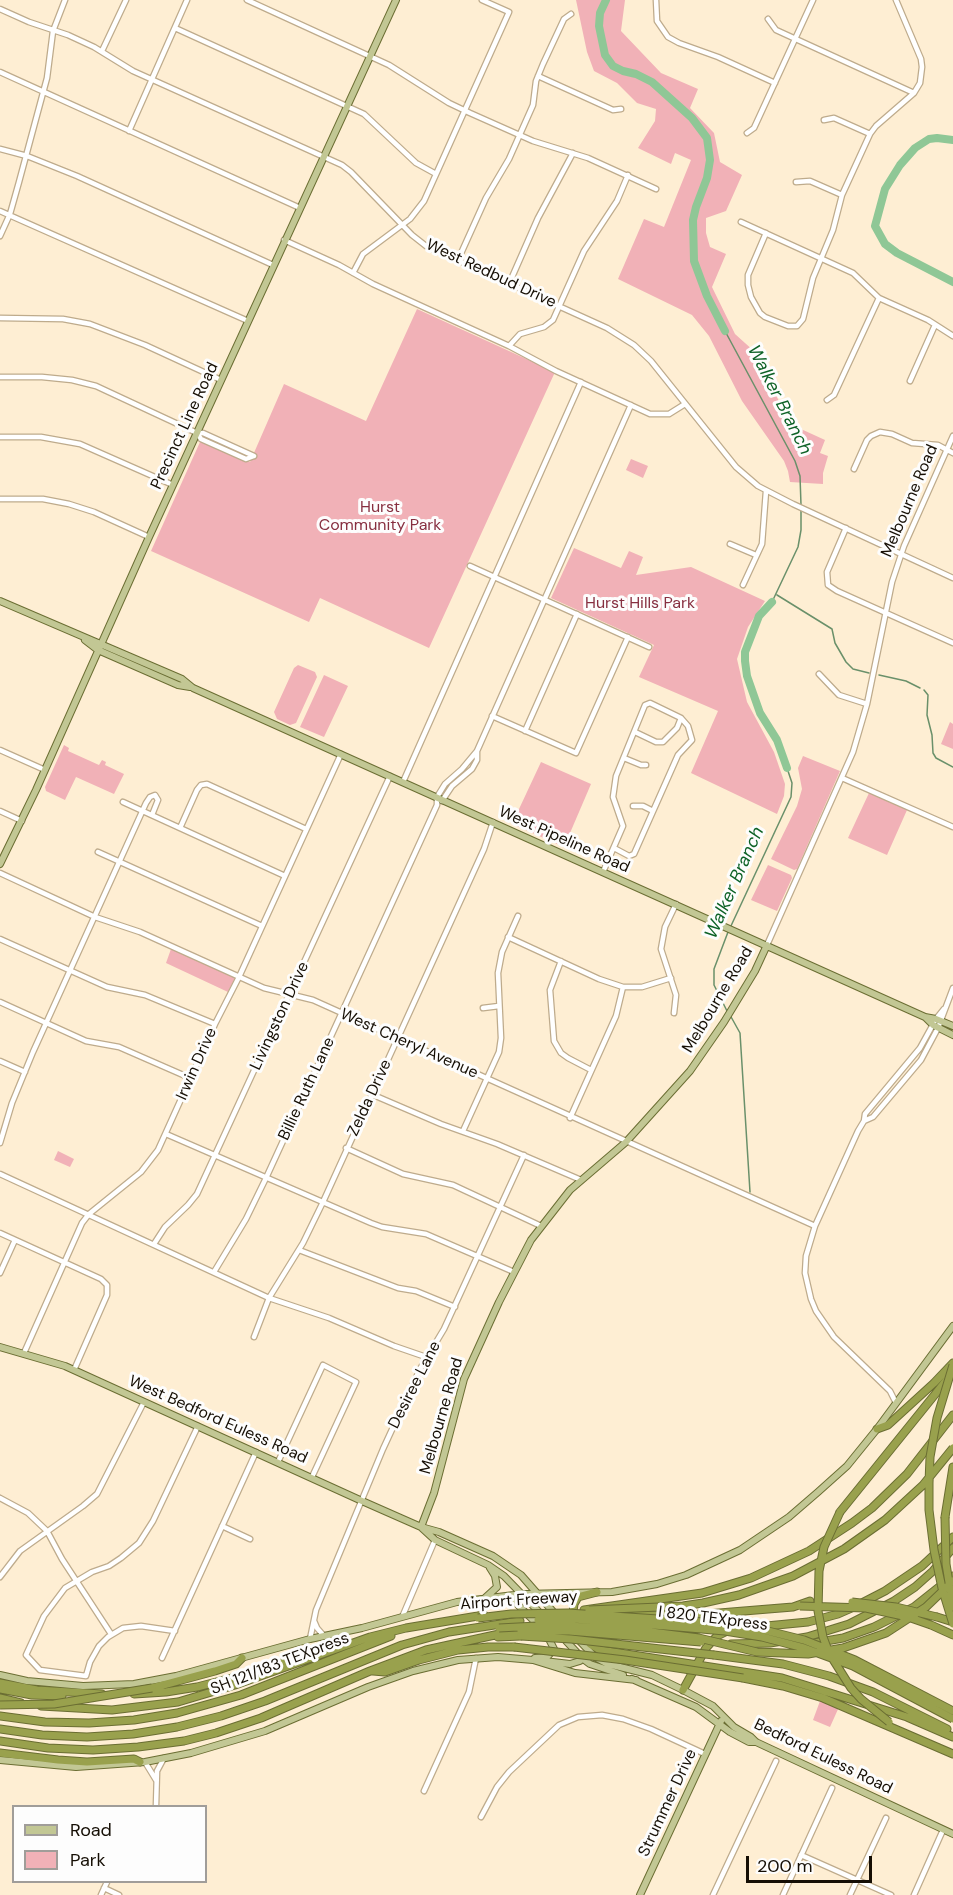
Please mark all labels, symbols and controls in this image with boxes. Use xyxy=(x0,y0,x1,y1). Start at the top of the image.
street label: West Redbud Drive xyxy=(423,235,559,313)
water label: Walker Branch xyxy=(742,342,816,458)
street label: Precinct Line Road xyxy=(147,360,223,492)
street label: Melbourne Road xyxy=(878,442,942,560)
park label: Hurst Community Park xyxy=(319,498,441,536)
park label: Hurst Hills Park xyxy=(585,594,695,614)
street label: West Pipeline Road xyxy=(496,802,632,878)
water label: Walker Branch xyxy=(701,824,769,942)
street label: Melbourne Road xyxy=(679,943,757,1057)
street label: Livingston Drive xyxy=(247,959,313,1073)
street label: West Cheryl Avenue xyxy=(337,1005,481,1083)
street label: Irwin Drive xyxy=(173,1025,221,1103)
street label: Billie Ruth Lane xyxy=(275,1034,339,1144)
street label: Zelda Drive xyxy=(344,1057,396,1139)
street label: Desiree Lane xyxy=(385,1338,445,1432)
street label: Melbourne Road xyxy=(416,1355,468,1477)
street label: West Bedford Euless Road xyxy=(126,1372,310,1468)
street label: Airport Freeway xyxy=(460,1587,578,1615)
street label: I 820 TEXpress xyxy=(657,1603,769,1635)
street label: SH 121/183 TEXpress xyxy=(208,1629,352,1699)
street label: Bedford Euless Road xyxy=(751,1715,895,1799)
street label: Strummer Drive xyxy=(635,1746,701,1860)
legend xyxy=(12,1805,207,1883)
text: Road xyxy=(70,1818,112,1842)
scale bar xyxy=(749,1844,875,1882)
text: Park xyxy=(70,1848,106,1872)
text: 200 m xyxy=(757,1854,813,1878)

